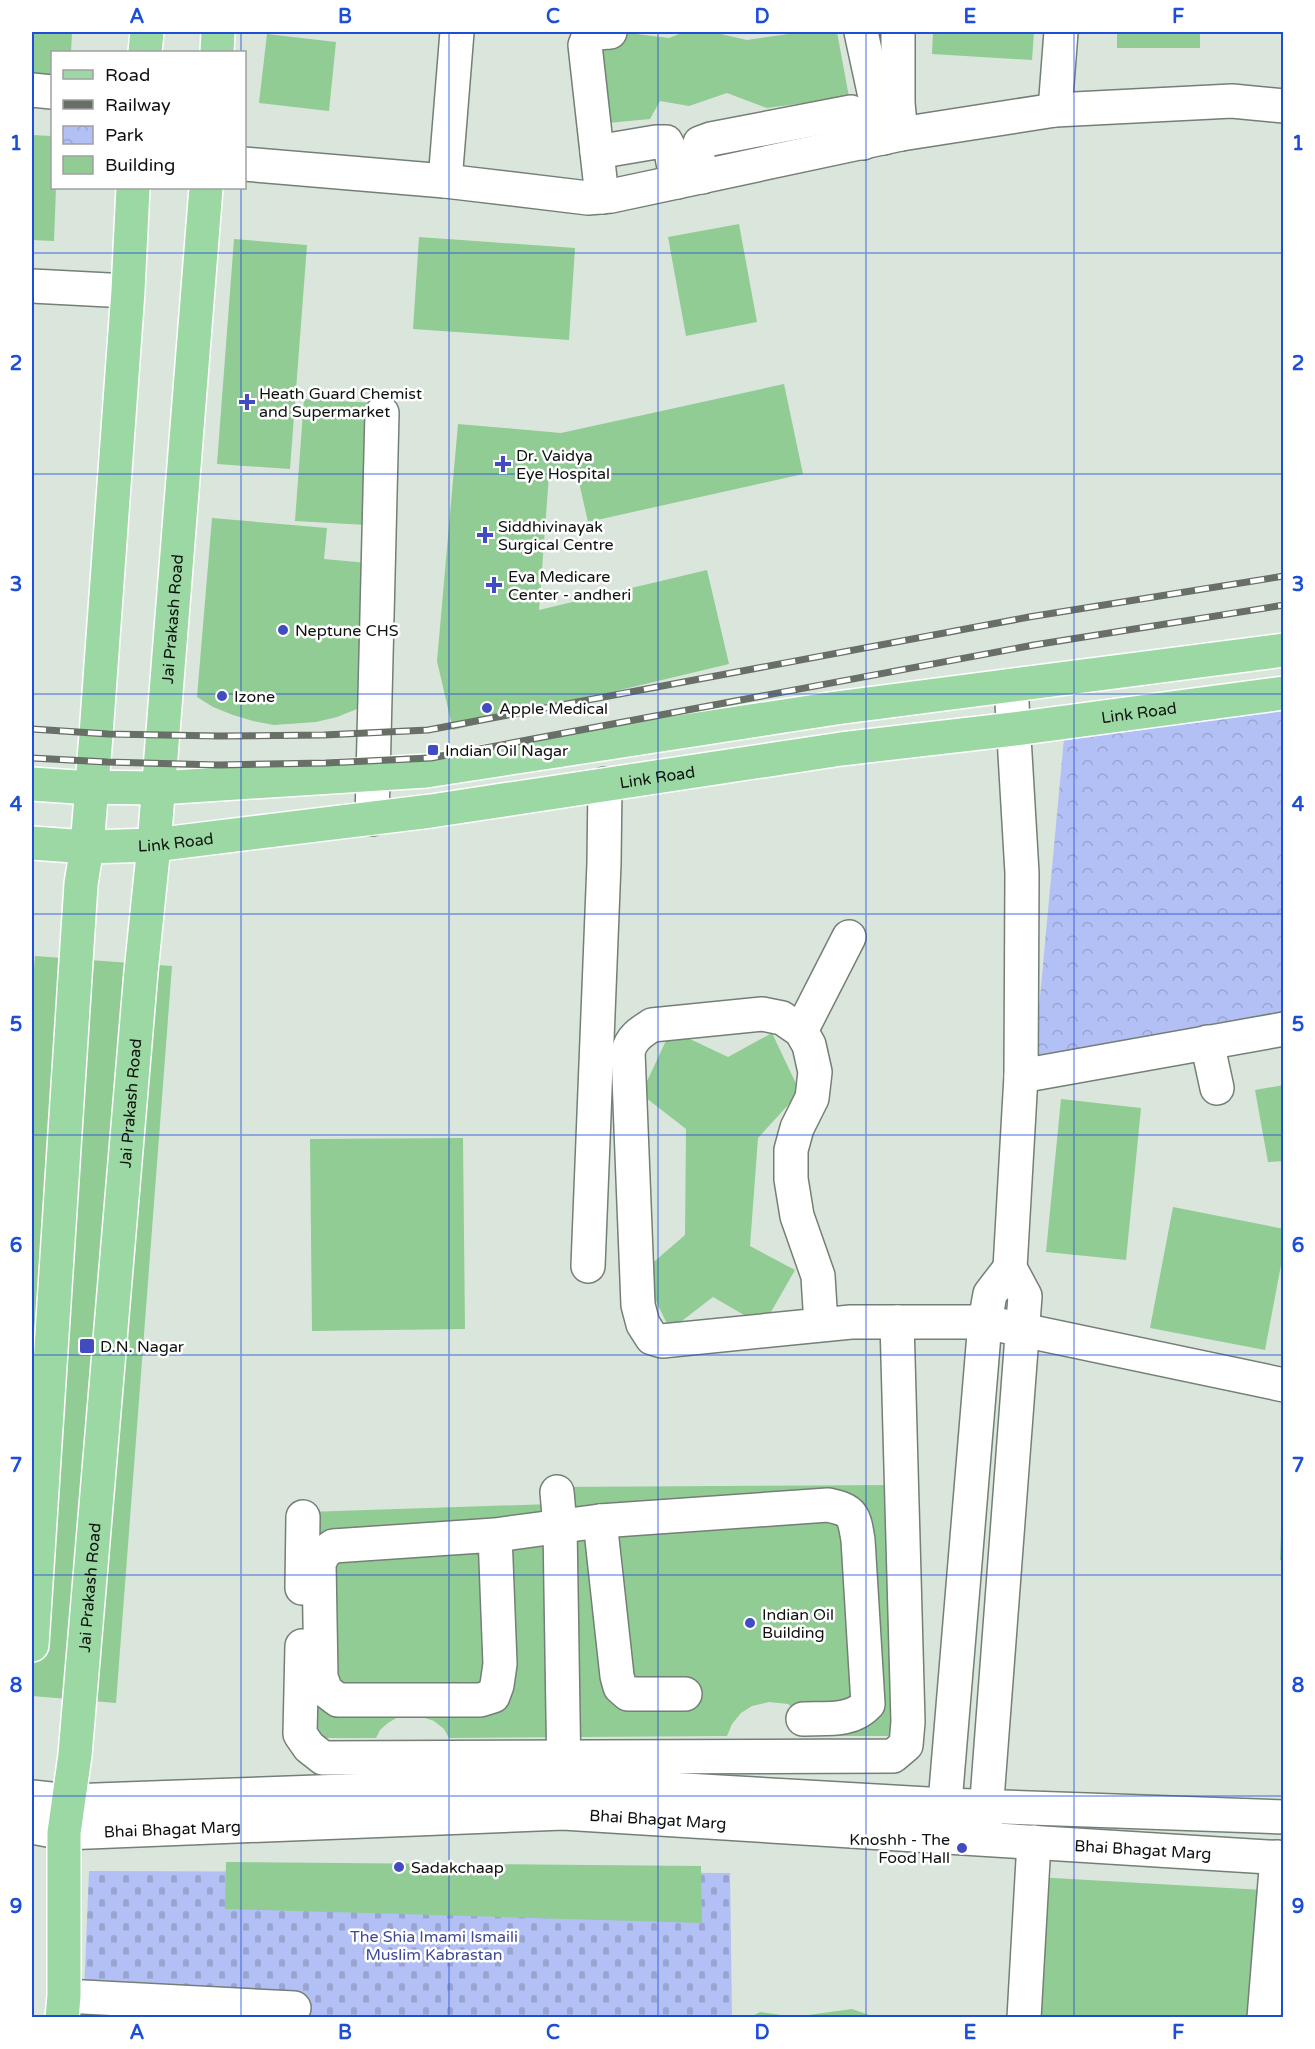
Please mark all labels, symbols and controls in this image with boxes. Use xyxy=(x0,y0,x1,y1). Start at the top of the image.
text: A xyxy=(130,5,145,29)
text: B xyxy=(338,5,352,29)
text: C xyxy=(546,5,560,29)
text: D xyxy=(754,5,770,29)
text: E xyxy=(964,5,977,29)
text: F xyxy=(1172,5,1184,29)
legend xyxy=(51,51,246,189)
text: Road xyxy=(105,64,150,86)
text: Railway xyxy=(105,94,171,116)
text: Park xyxy=(105,124,144,146)
text: 1 xyxy=(10,132,22,156)
text: 1 xyxy=(1292,132,1304,156)
text: Building xyxy=(105,154,175,176)
text: 2 xyxy=(10,352,22,376)
text: 2 xyxy=(1292,352,1304,376)
place label: Heath Guard Chemist and Supermarket xyxy=(259,384,422,422)
marker: Heath Guard Chemist and Supermarket xyxy=(240,395,254,409)
place label: Dr. Vaidya Eye Hospital xyxy=(516,446,610,484)
marker: Dr. Vaidya Eye Hospital xyxy=(494,455,512,473)
place label: Siddhivinayak Surgical Centre xyxy=(498,517,614,555)
marker: Siddhivinayak Surgical Centre xyxy=(476,526,494,544)
street label: Jai Prakash Road xyxy=(158,554,188,685)
place label: Eva Medicare Center - andheri xyxy=(508,567,631,605)
text: 3 xyxy=(10,573,22,597)
text: 3 xyxy=(1292,573,1304,597)
marker: Eva Medicare Center - andheri xyxy=(485,576,503,594)
place label: Neptune CHS xyxy=(295,621,399,641)
marker: Neptune CHS xyxy=(276,623,290,637)
place label: Izone xyxy=(234,687,275,707)
marker: Izone xyxy=(215,689,229,703)
street label: Link Road xyxy=(1100,698,1178,728)
place label: Apple Medical xyxy=(499,699,608,719)
marker: Apple Medical xyxy=(480,701,494,715)
place label: Indian Oil Nagar xyxy=(445,741,569,761)
marker: Indian Oil Nagar xyxy=(426,743,440,757)
street label: Link Road xyxy=(618,762,696,793)
text: 4 xyxy=(10,793,23,817)
text: 4 xyxy=(1292,793,1305,817)
street label: Link Road xyxy=(138,829,215,856)
text: 5 xyxy=(10,1013,22,1037)
text: 5 xyxy=(1292,1013,1304,1037)
street label: Jai Prakash Road xyxy=(116,1038,146,1169)
text: 6 xyxy=(10,1234,22,1258)
text: 6 xyxy=(1292,1234,1304,1258)
marker: D.N. Nagar xyxy=(78,1337,96,1355)
place label: D.N. Nagar xyxy=(100,1337,185,1357)
text: 7 xyxy=(10,1454,22,1478)
text: 7 xyxy=(1292,1454,1304,1478)
street label: Jai Prakash Road xyxy=(75,1522,106,1653)
place label: Indian Oil Building xyxy=(762,1605,834,1643)
marker: Indian Oil Building xyxy=(743,1616,757,1630)
text: 8 xyxy=(10,1674,22,1698)
text: 8 xyxy=(1292,1674,1304,1698)
street label: Bhai Bhagat Marg xyxy=(589,1806,727,1834)
street label: Bhai Bhagat Marg xyxy=(103,1817,241,1842)
place label: Knoshh - The Food Hall xyxy=(849,1830,950,1868)
street label: Bhai Bhagat Marg xyxy=(1074,1836,1212,1864)
marker: Knoshh - The Food Hall xyxy=(955,1841,969,1855)
place label: Sadakchaap xyxy=(411,1858,504,1878)
marker: Sadakchaap xyxy=(392,1860,406,1874)
text: 9 xyxy=(10,1895,22,1919)
text: 9 xyxy=(1292,1895,1304,1919)
park label: The Shia Imami Ismaili Muslim Kabrastan xyxy=(350,1927,518,1965)
text: A xyxy=(130,2021,145,2045)
text: B xyxy=(338,2021,352,2045)
text: C xyxy=(546,2021,560,2045)
text: D xyxy=(754,2021,770,2045)
text: E xyxy=(964,2021,977,2045)
text: F xyxy=(1172,2021,1184,2045)

